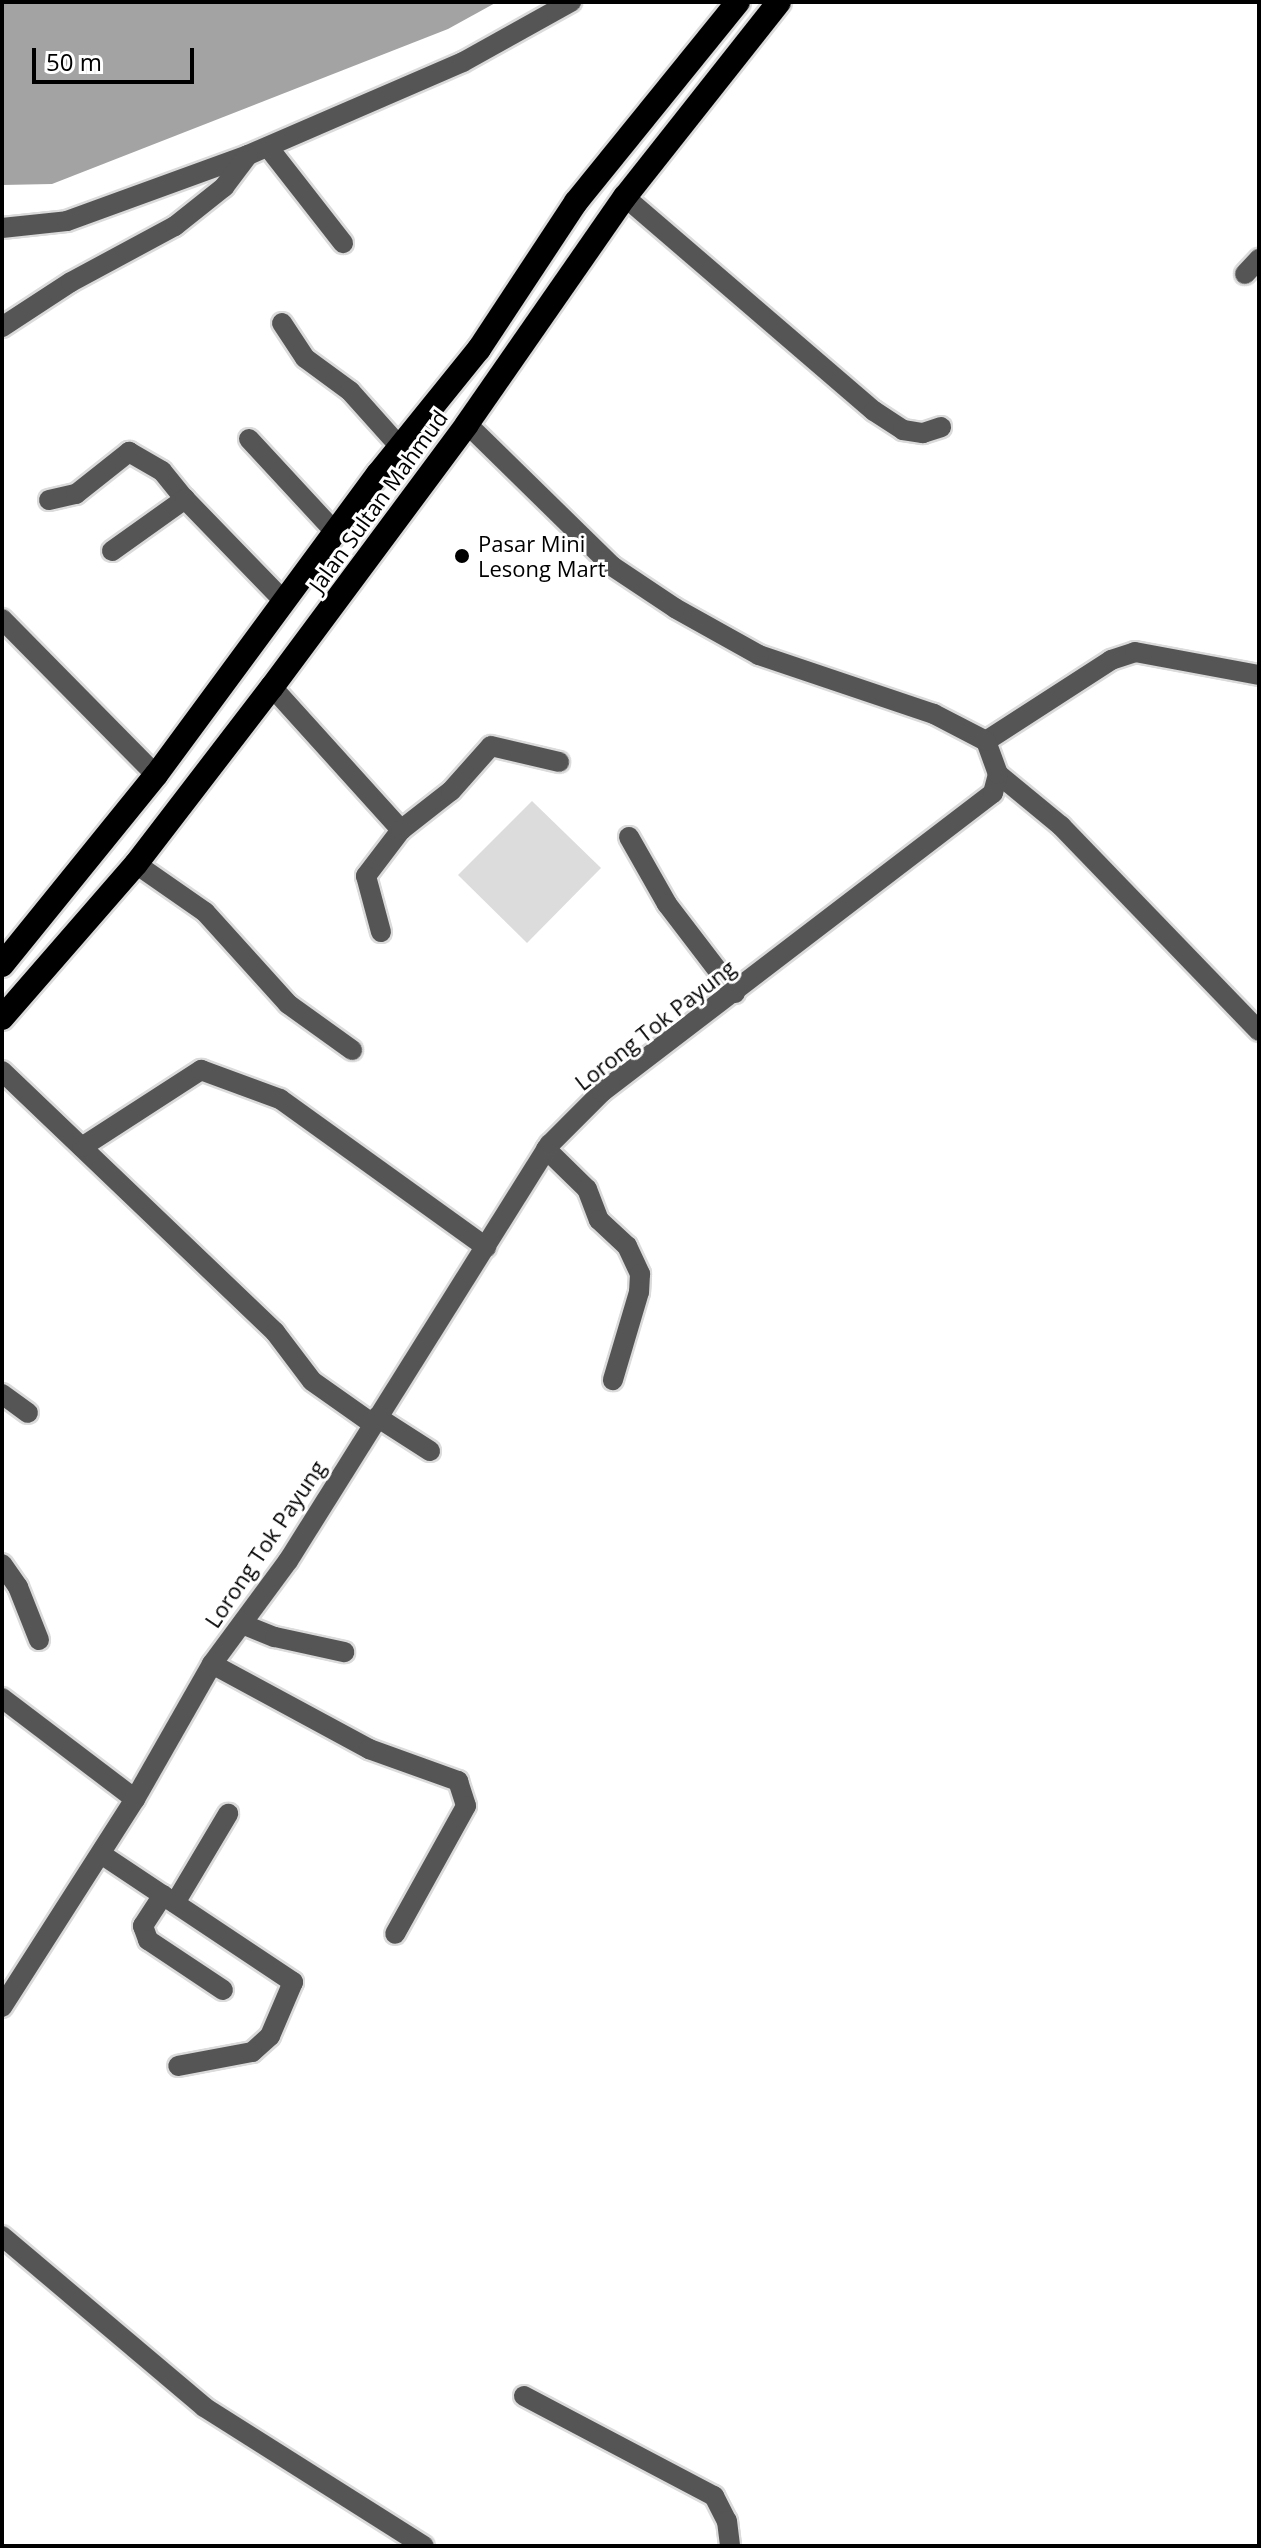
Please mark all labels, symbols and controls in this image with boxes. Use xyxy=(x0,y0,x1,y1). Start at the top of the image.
scale bar xyxy=(36,32,198,82)
text: 50 m xyxy=(46,45,102,78)
street label: Jalan Sultan Mahmud xyxy=(303,405,453,597)
place label: Pasar Mini Lesong Mart xyxy=(478,530,606,582)
marker: Pasar Mini Lesong Mart xyxy=(453,547,471,565)
street label: Lorong Tok Payung xyxy=(570,954,740,1096)
street label: Lorong Tok Payung xyxy=(199,1455,331,1633)

